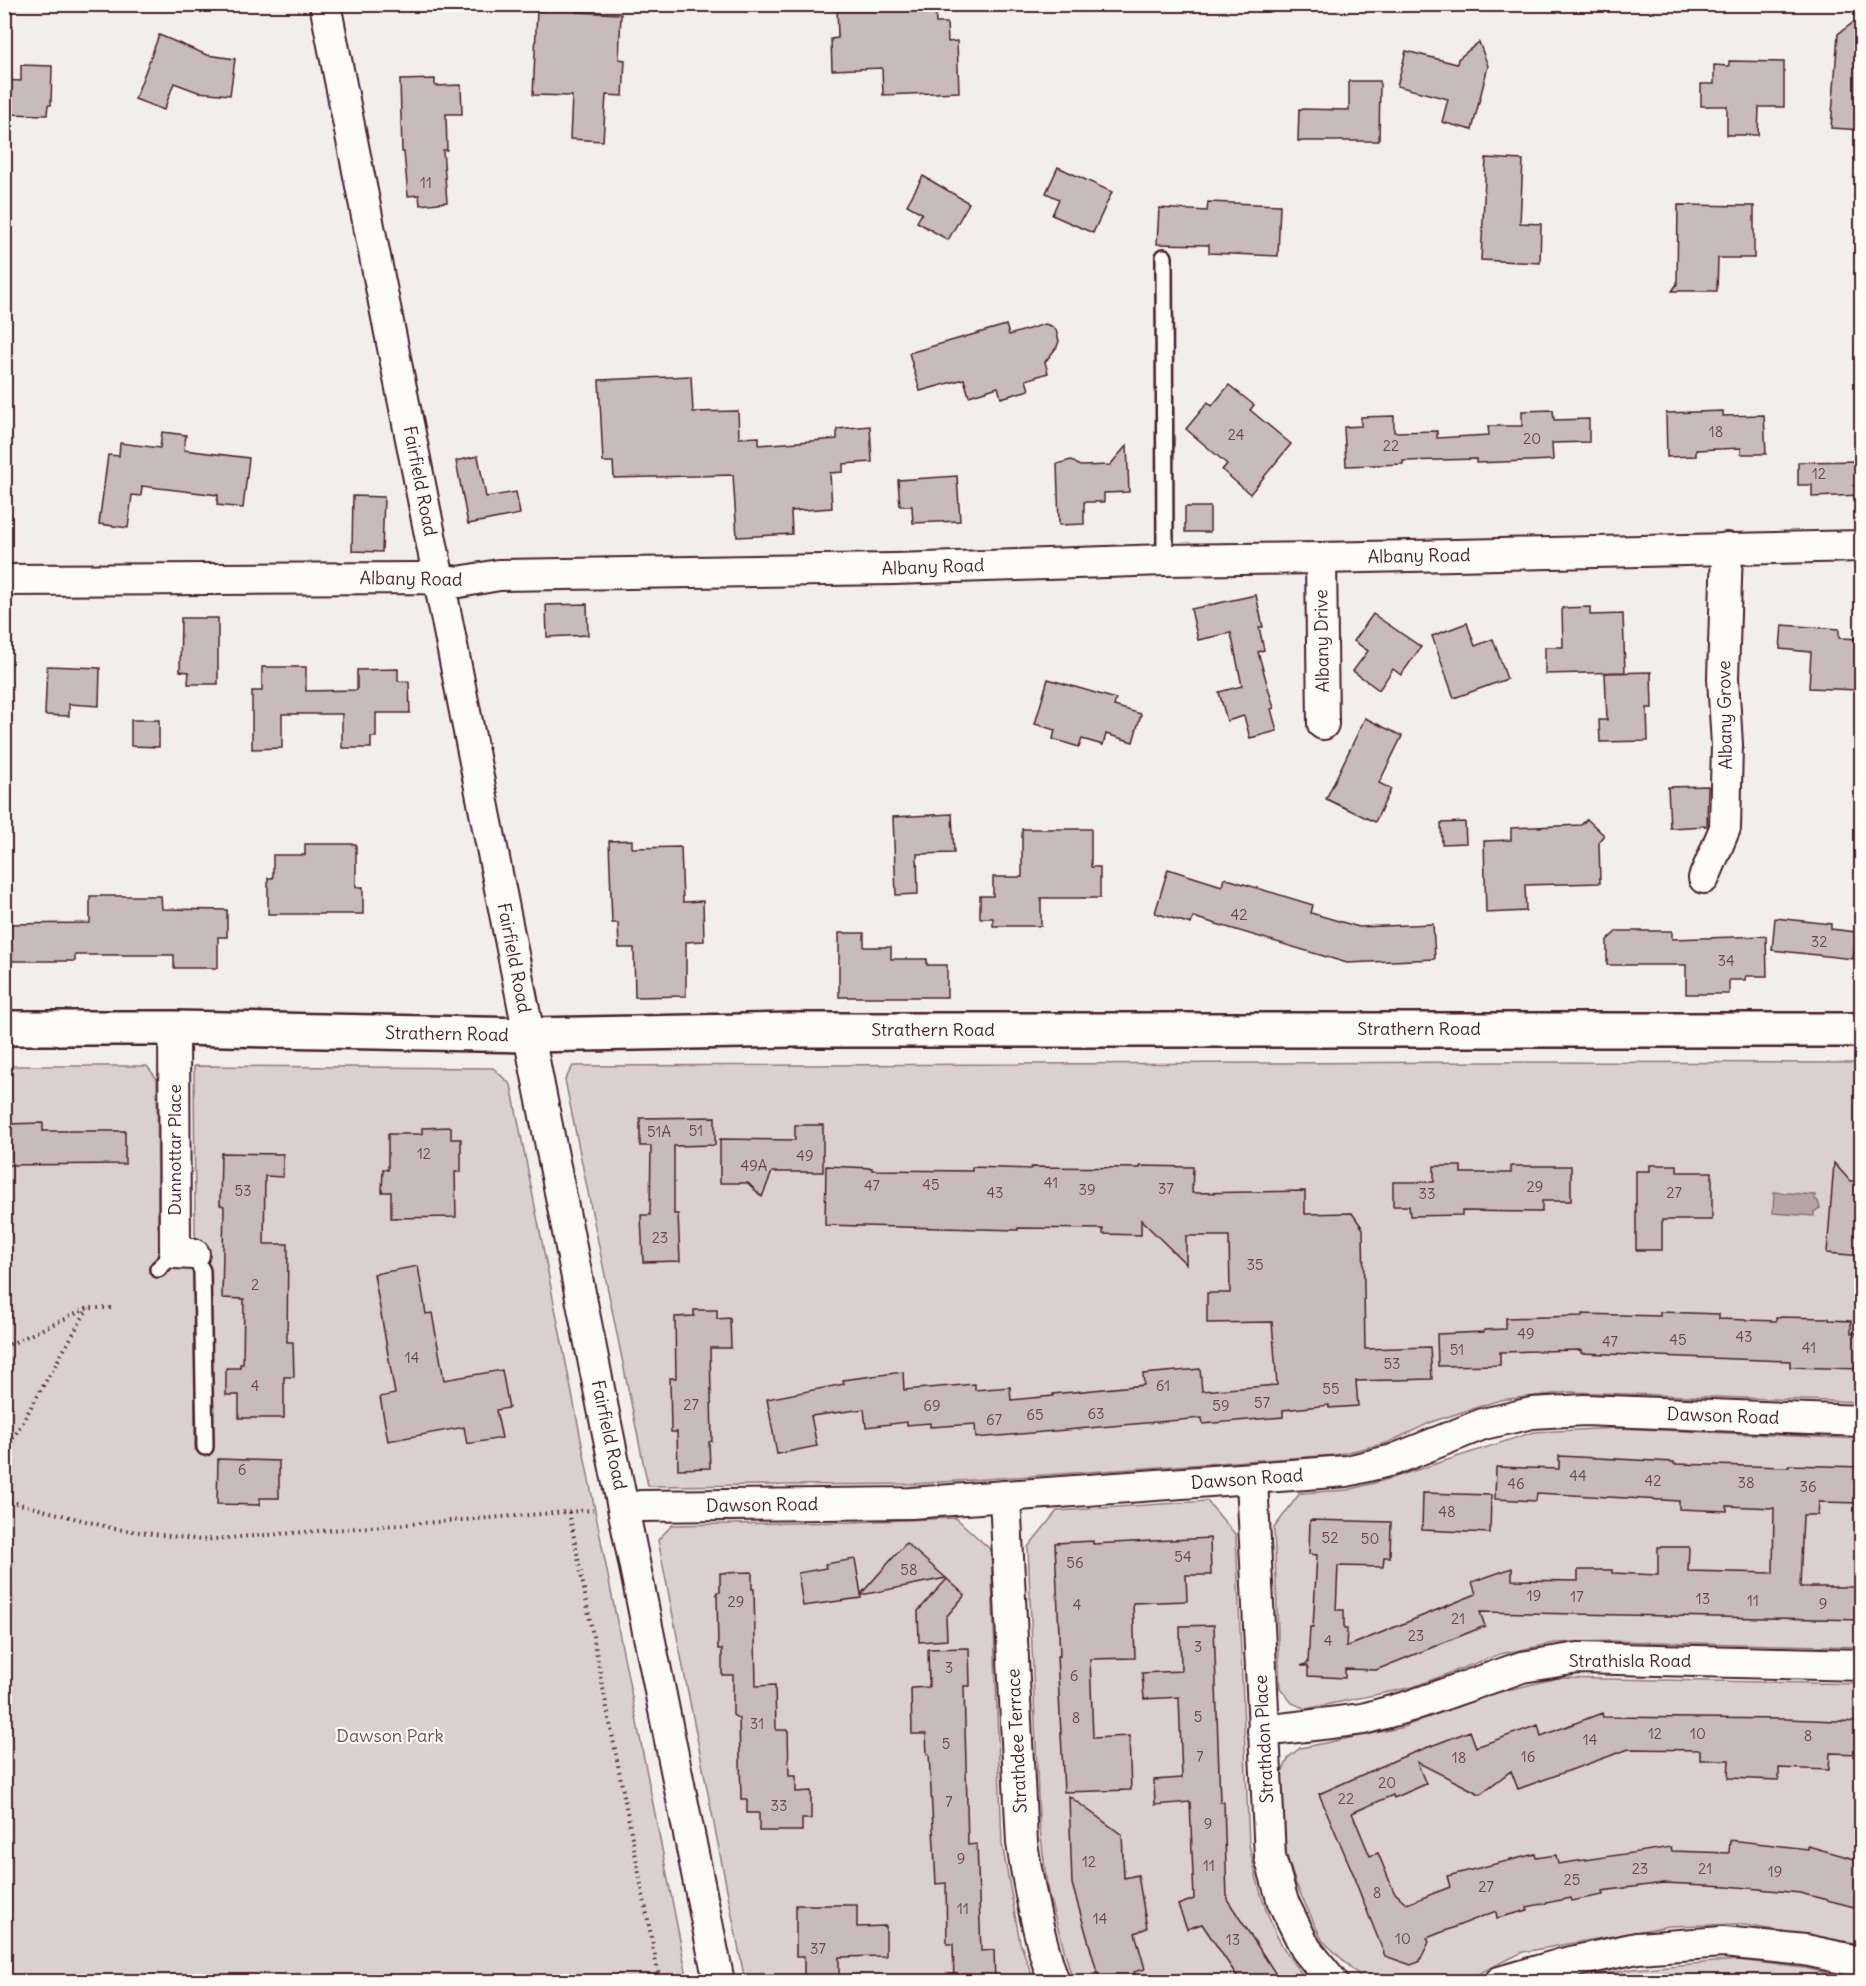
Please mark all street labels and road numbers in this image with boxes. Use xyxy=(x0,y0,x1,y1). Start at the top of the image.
street label: Fairfield Road xyxy=(399,424,443,538)
street label: Albany Road xyxy=(1367,543,1471,568)
street label: Albany Road xyxy=(881,553,985,580)
street label: Albany Road xyxy=(359,566,463,591)
street label: Albany Drive xyxy=(1309,589,1334,693)
street label: Albany Grove xyxy=(1712,660,1737,770)
street label: Fairfield Road xyxy=(493,901,537,1015)
street label: Strathern Road xyxy=(1357,1017,1481,1040)
street label: Strathern Road xyxy=(871,1018,995,1041)
street label: Strathern Road xyxy=(385,1021,509,1046)
street label: Dunnottar Place xyxy=(163,1084,186,1216)
street label: Fairfield Road xyxy=(587,1378,632,1492)
street label: Dawson Road xyxy=(1666,1402,1780,1429)
street label: Dawson Road xyxy=(1190,1463,1304,1494)
street label: Dawson Road xyxy=(706,1492,819,1517)
street label: Strathisla Road xyxy=(1569,1649,1692,1672)
street label: Strathdee Terrace xyxy=(1001,1668,1032,1814)
street label: Strathdon Place xyxy=(1249,1674,1278,1804)

